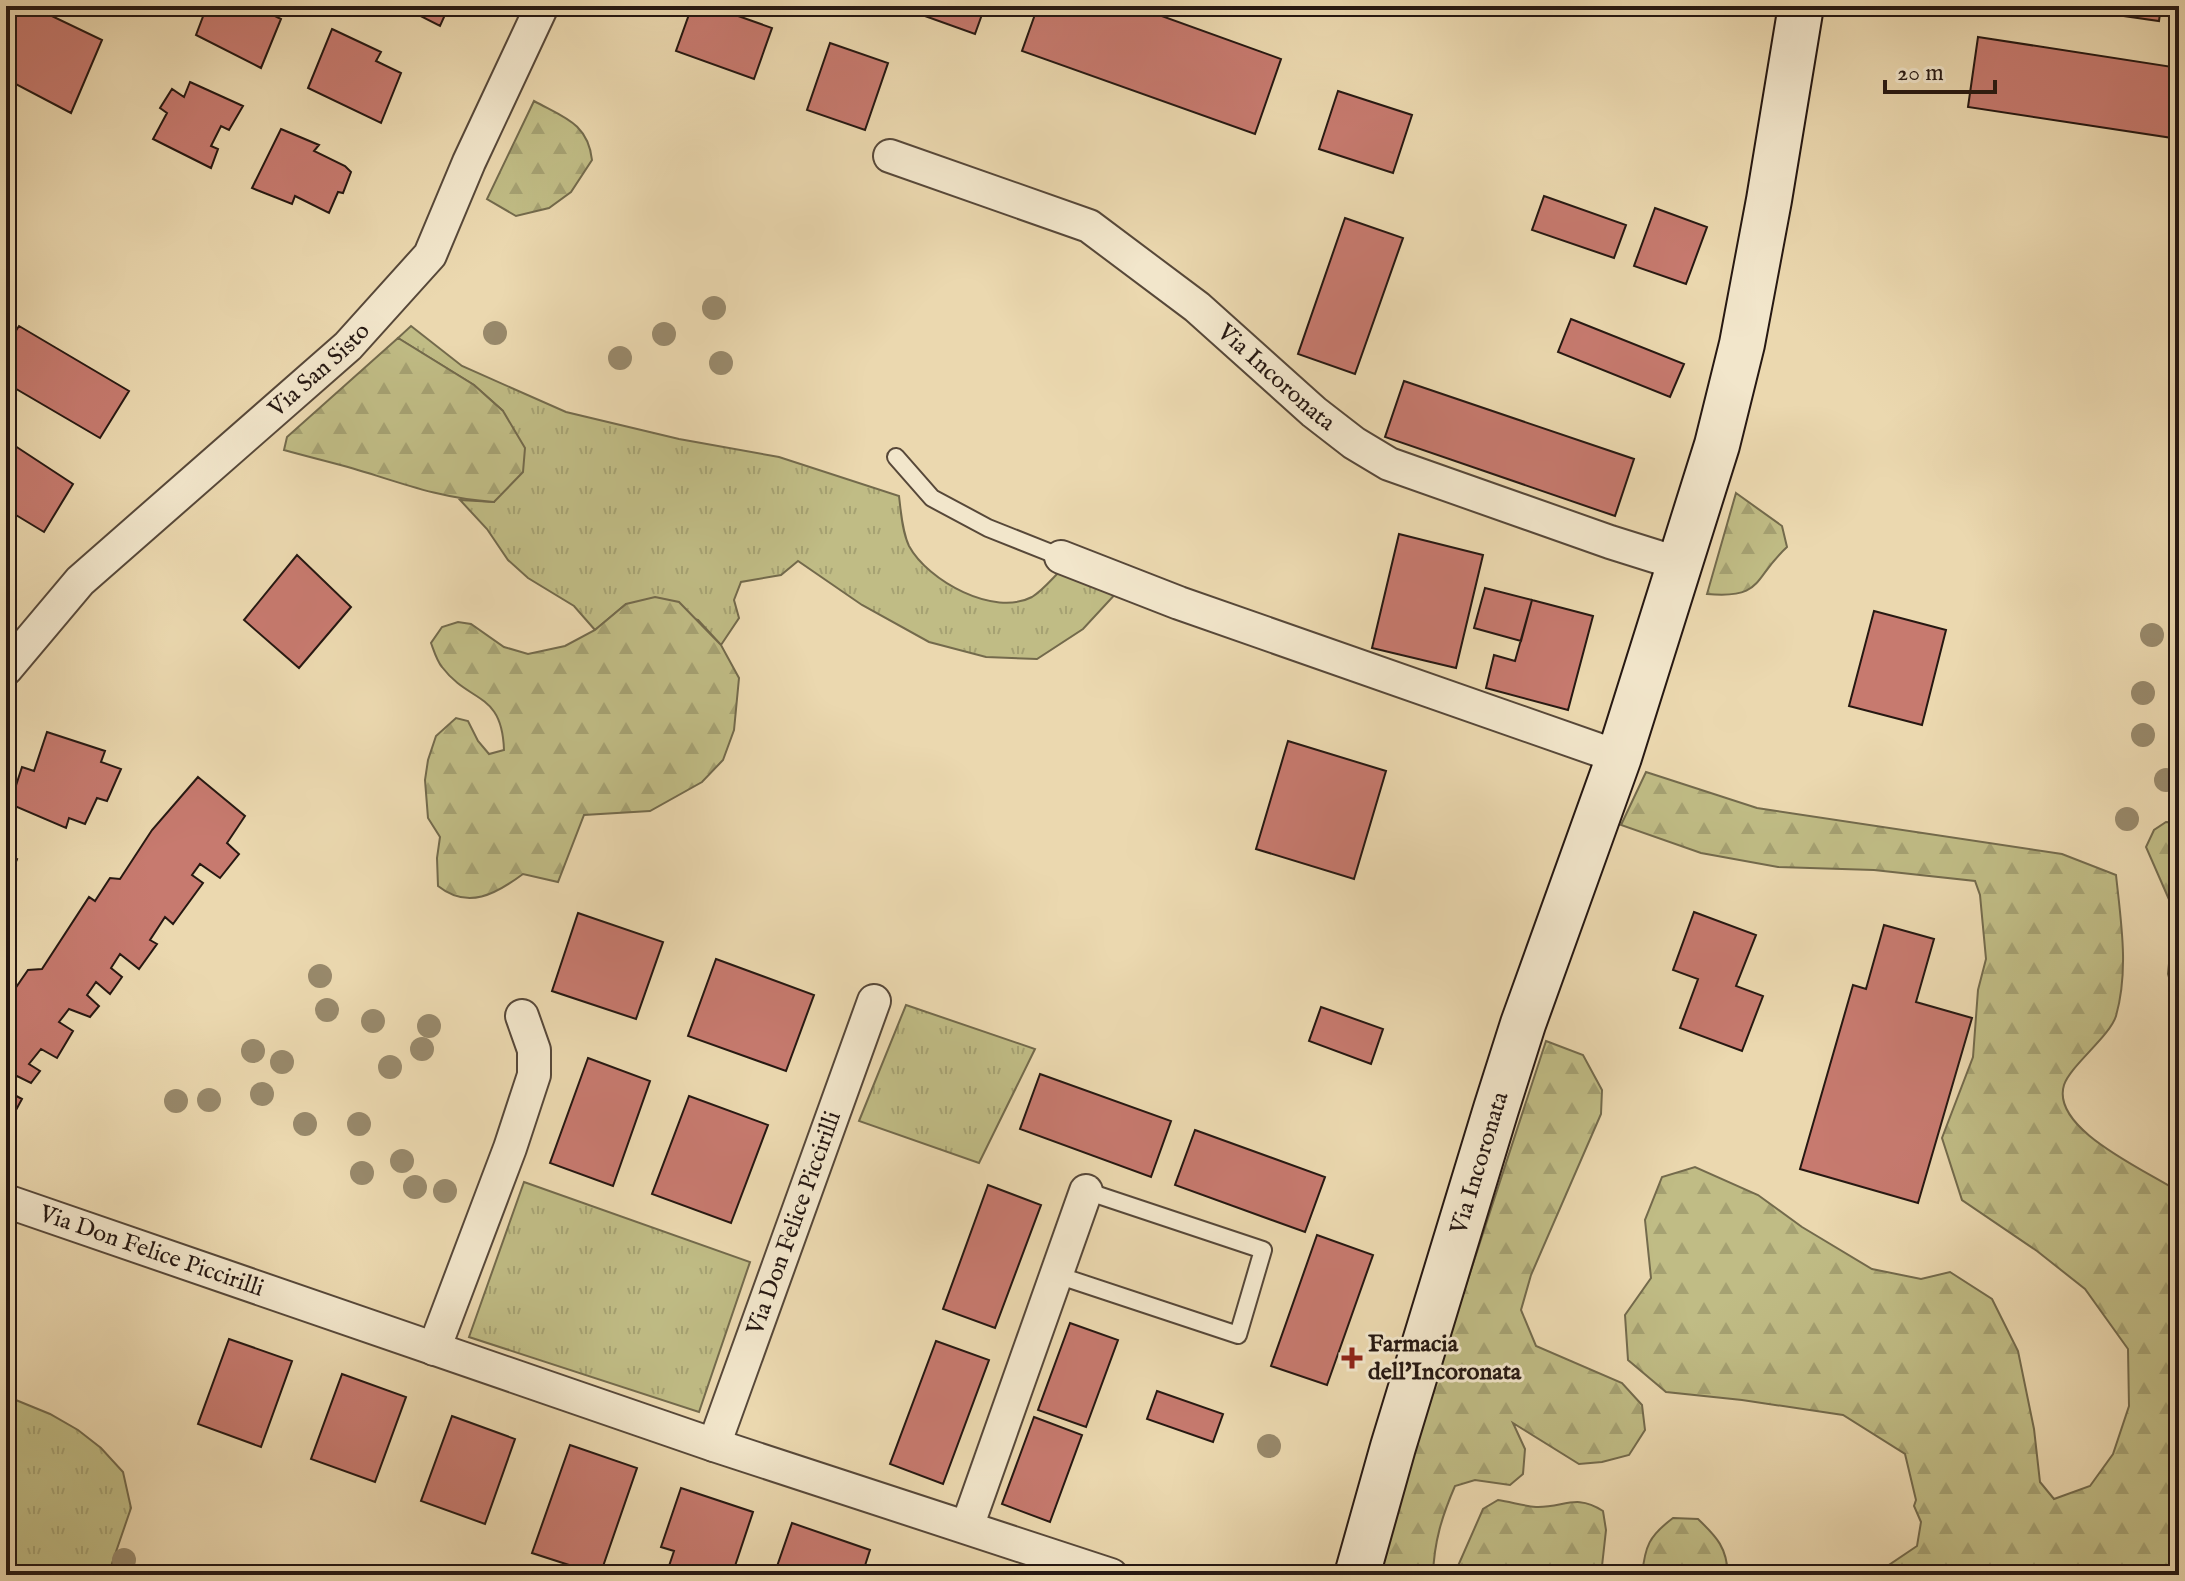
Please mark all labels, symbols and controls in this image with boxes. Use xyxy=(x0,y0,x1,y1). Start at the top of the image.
scale bar xyxy=(1885,44,1995,94)
text: 20 m xyxy=(1897,58,1944,89)
street label: Via San Sisto xyxy=(261,316,377,425)
street label: Via Incoronata xyxy=(1210,316,1342,438)
street label: Via Incoronata xyxy=(1443,1087,1516,1239)
street label: Via Don Felice Piccirilli xyxy=(739,1107,849,1340)
street label: Via Don Felice Piccirilli xyxy=(34,1198,268,1304)
place label: Farmacia dell'Incoronata xyxy=(1368,1329,1522,1388)
marker: Farmacia dell'Incoronata xyxy=(1343,1349,1361,1367)

